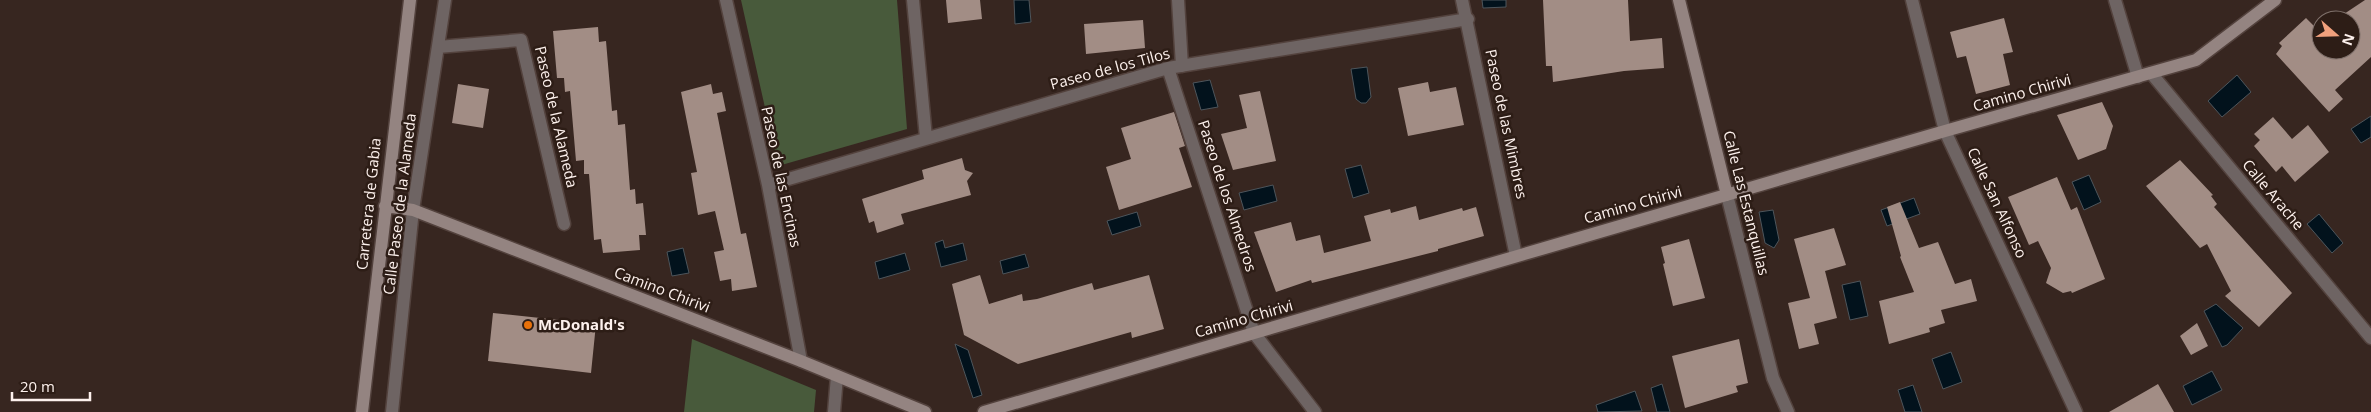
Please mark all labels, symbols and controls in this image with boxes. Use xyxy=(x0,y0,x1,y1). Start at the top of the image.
north arrow xyxy=(2311,10,2361,60)
text: N xyxy=(2338,31,2360,48)
street label: Paseo de los Tilos xyxy=(1048,42,1172,94)
street label: Paseo de la Alameda xyxy=(531,44,583,190)
street label: Paseo de las Mimbres xyxy=(1481,47,1533,200)
street label: Camino Chirivi xyxy=(1970,68,2073,116)
street label: Paseo de las Encinas xyxy=(757,104,807,249)
street label: Calle Paseo de la Alameda xyxy=(378,112,420,296)
street label: Paseo de los Almedros xyxy=(1194,117,1262,274)
street label: Calle Las Estanquillas xyxy=(1719,128,1775,277)
street label: Carretera de Gabia xyxy=(351,137,385,271)
street label: Calle San Alfonso xyxy=(1963,144,2032,261)
street label: Calle Arache xyxy=(2238,155,2309,234)
street label: Camino Chirivi xyxy=(1581,180,1684,228)
street label: Camino Chirivi xyxy=(612,262,713,317)
street label: Camino Chirivi xyxy=(1192,294,1295,342)
place label: McDonald's xyxy=(538,314,625,334)
marker: McDonald's xyxy=(522,319,534,331)
scale bar xyxy=(12,370,90,402)
text: 20 m xyxy=(20,376,55,396)

